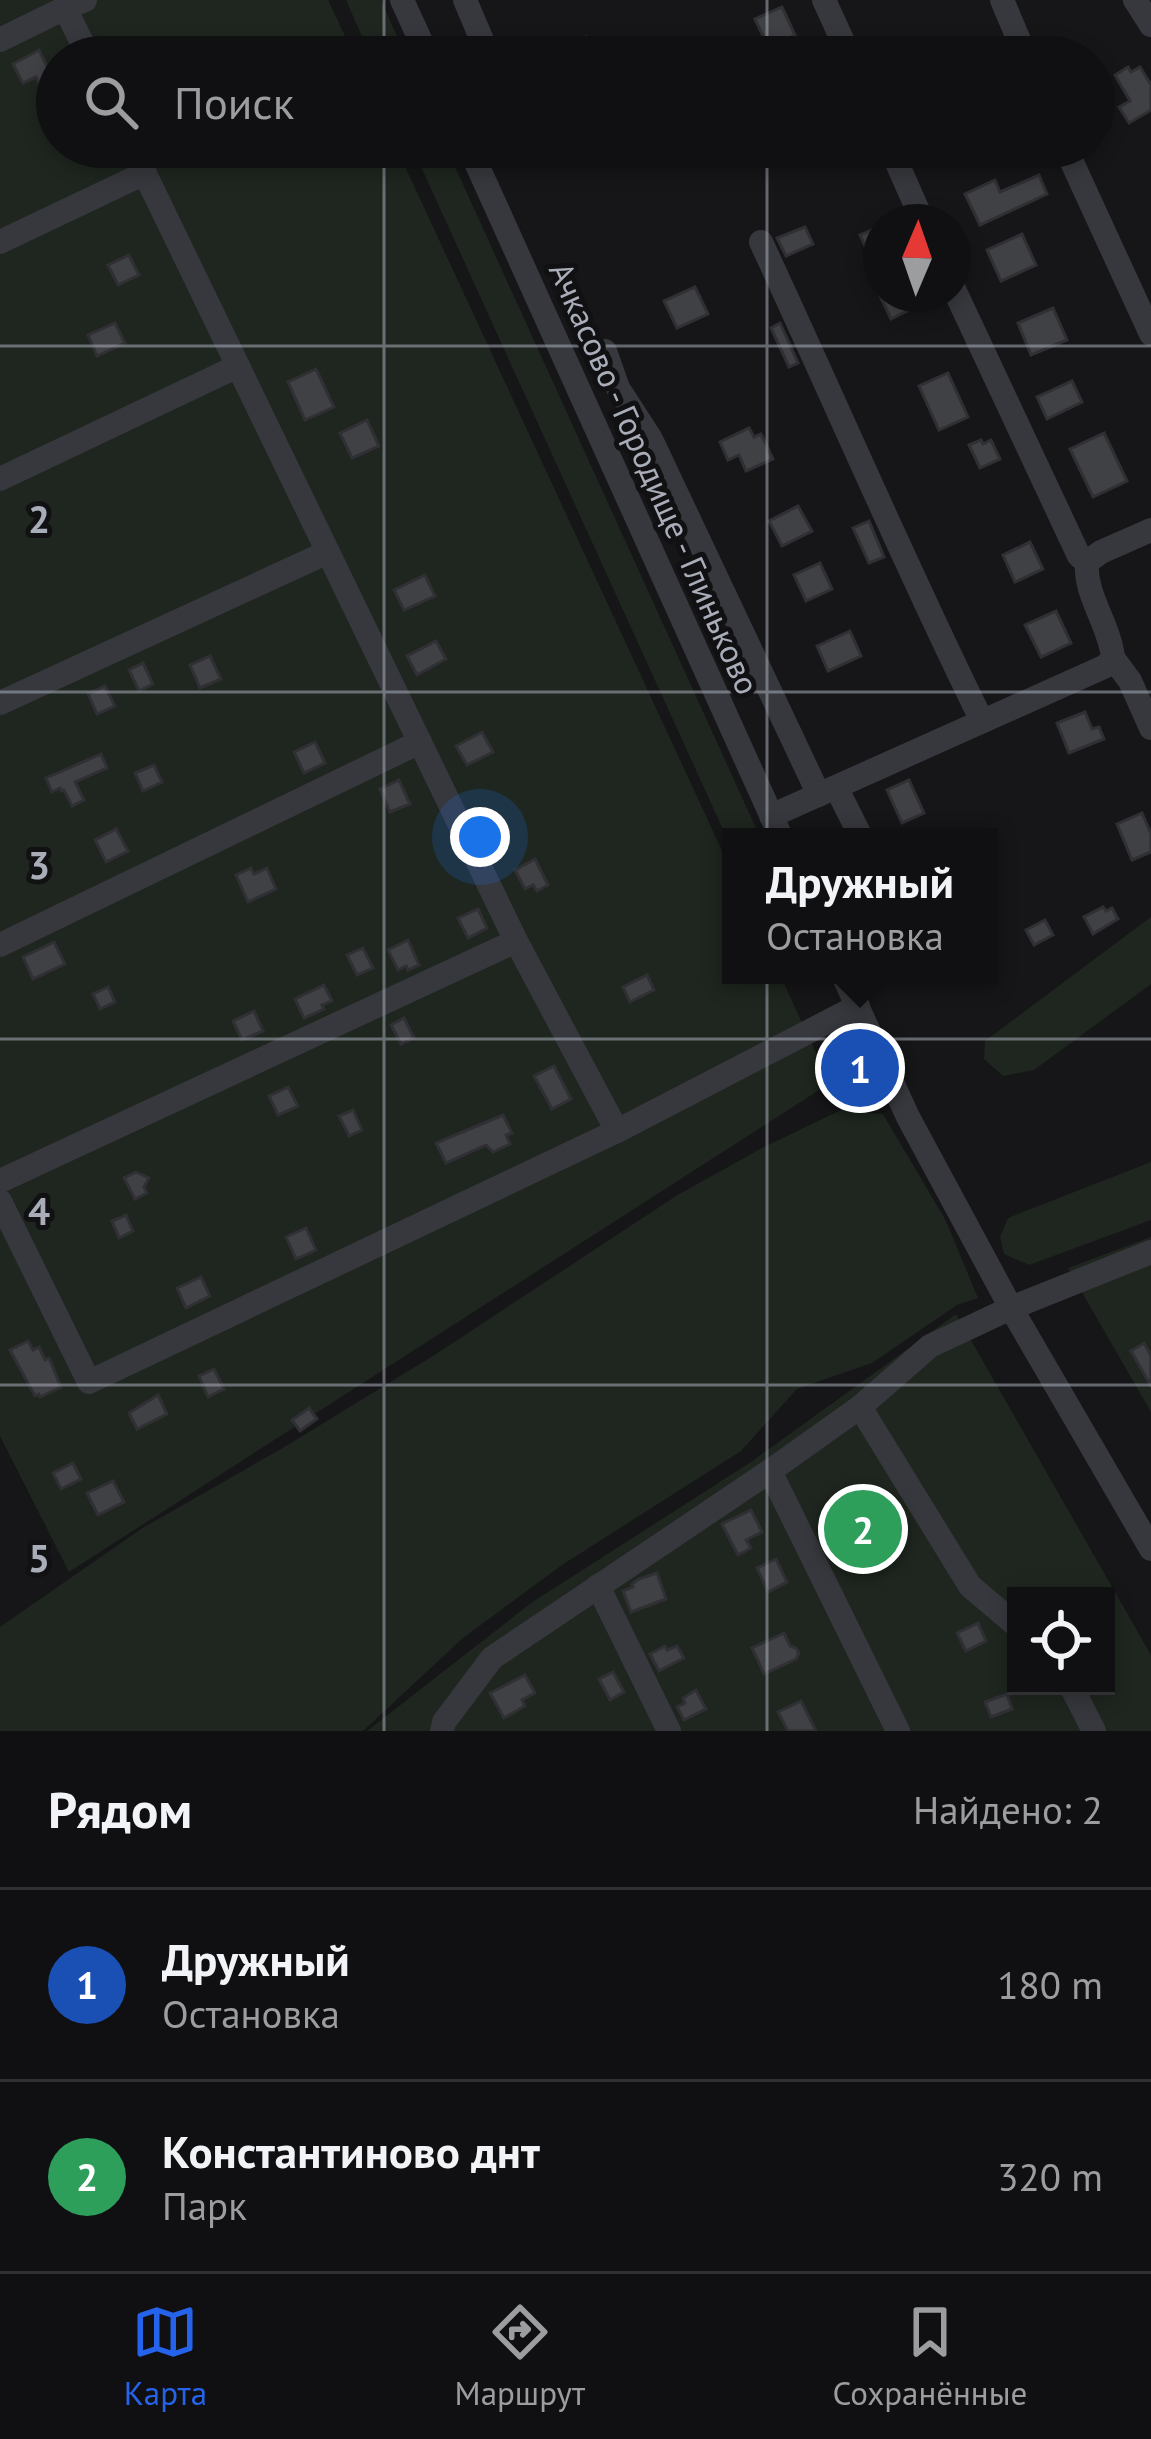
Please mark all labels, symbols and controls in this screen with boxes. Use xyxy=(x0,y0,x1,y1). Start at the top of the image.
search box xyxy=(36,36,1115,168)
icon: search xyxy=(78,69,144,135)
text: Поиск xyxy=(174,73,294,131)
north arrow xyxy=(863,204,971,312)
street label: Ачкасово - Городище - Глиньково xyxy=(540,255,770,701)
text: 2 xyxy=(28,493,50,544)
your location xyxy=(450,807,510,867)
popup xyxy=(722,828,998,984)
text: 3 xyxy=(28,839,50,890)
text: Дружный xyxy=(766,852,954,910)
text: Остановка xyxy=(766,910,944,961)
pin: 1 xyxy=(821,1023,899,1113)
text: 4 xyxy=(28,1185,50,1236)
pin: 2 xyxy=(824,1484,902,1574)
text: 5 xyxy=(28,1532,50,1583)
map controls xyxy=(1007,1587,1115,1695)
button: locate xyxy=(1007,1587,1115,1695)
text: Рядом xyxy=(48,1776,192,1842)
text: Найдено: 2 xyxy=(913,1784,1103,1835)
text: Дружный xyxy=(162,1930,350,1988)
text: 1 xyxy=(76,1959,98,2010)
text: 180 m xyxy=(997,1959,1103,2010)
text: Остановка xyxy=(162,1988,340,2039)
text: Константиново днт xyxy=(162,2122,540,2180)
text: 2 xyxy=(76,2151,98,2202)
text: 320 m xyxy=(997,2151,1103,2202)
text: Парк xyxy=(162,2180,247,2231)
tab: Карта xyxy=(124,2299,207,2414)
tab: Маршрут xyxy=(455,2299,585,2414)
tab: Сохранённые xyxy=(833,2299,1027,2414)

